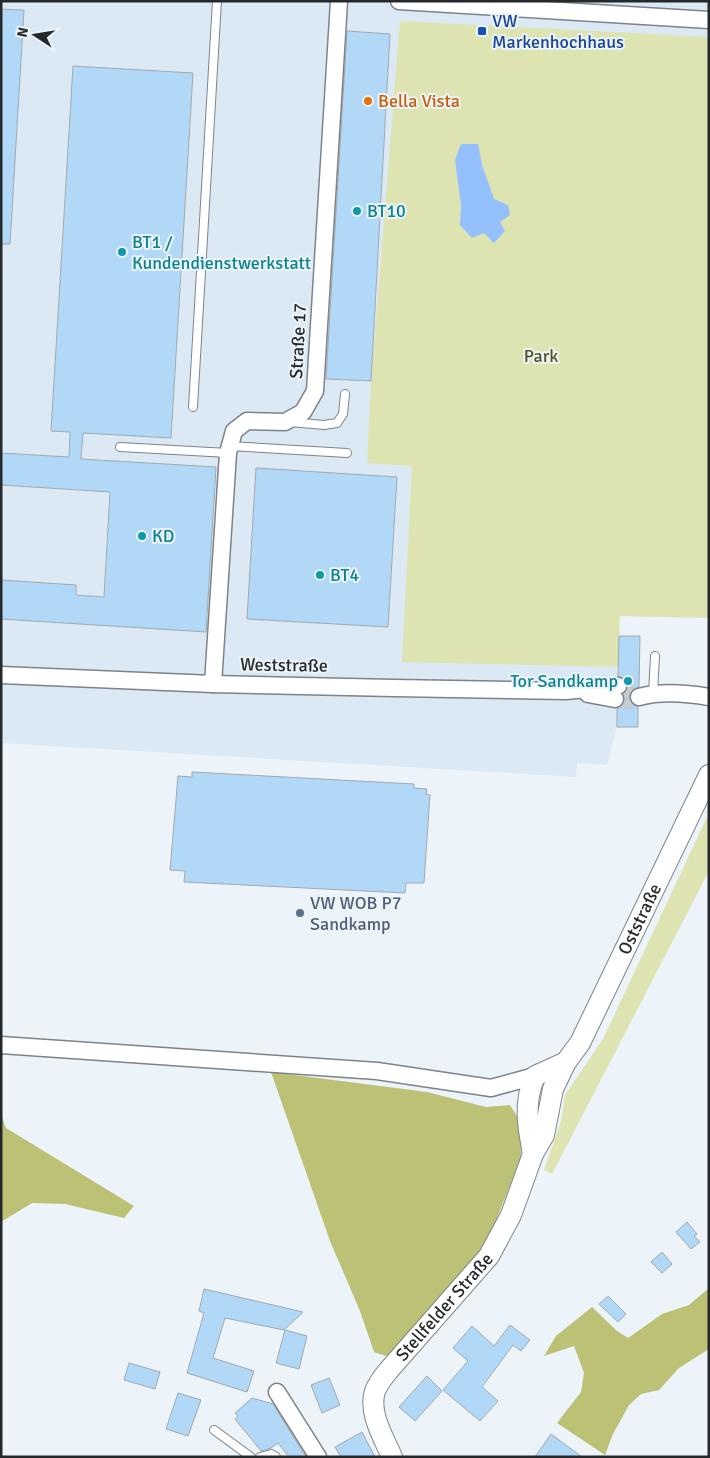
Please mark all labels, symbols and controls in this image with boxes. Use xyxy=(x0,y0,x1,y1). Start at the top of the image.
north arrow xyxy=(10,10,60,60)
place label: VW Markenhochhaus xyxy=(492,10,624,53)
marker: VW Markenhochhaus xyxy=(476,25,488,37)
text: N xyxy=(13,26,32,39)
place label: Bella Vista xyxy=(378,90,460,112)
marker: Bella Vista xyxy=(362,95,374,107)
place label: BT10 xyxy=(367,200,406,222)
marker: BT10 xyxy=(351,205,363,217)
place label: BT1 / Kundendienstwerkstatt xyxy=(132,231,311,274)
marker: BT1 / Kundendienstwerkstatt xyxy=(116,246,128,258)
street label: Straße 17 xyxy=(285,303,311,379)
park label: Park xyxy=(524,345,558,367)
place label: KD xyxy=(152,525,174,547)
marker: KD xyxy=(136,530,148,542)
place label: BT4 xyxy=(330,564,359,586)
marker: BT4 xyxy=(314,569,326,581)
street label: Weststraße xyxy=(240,653,328,677)
place label: Tor Sandkamp xyxy=(510,670,618,692)
marker: Tor Sandkamp xyxy=(622,675,634,687)
street label: Oststraße xyxy=(613,880,666,958)
place label: VW WOB P7 Sandkamp xyxy=(310,892,401,935)
marker: VW WOB P7 Sandkamp xyxy=(294,907,306,919)
street label: Stellfelder Straße xyxy=(391,1248,498,1366)

